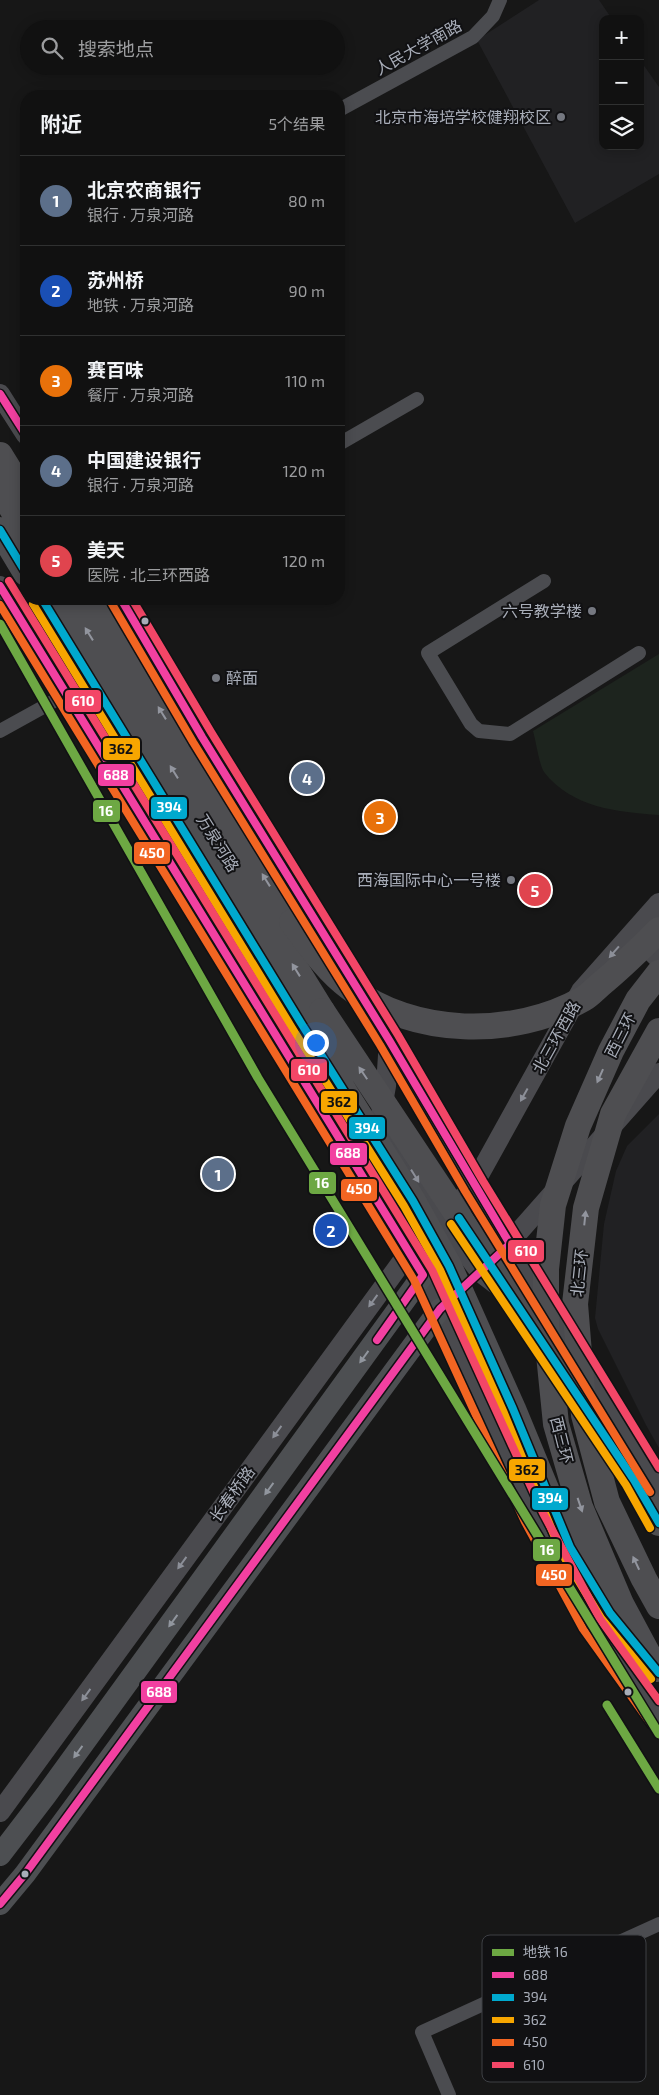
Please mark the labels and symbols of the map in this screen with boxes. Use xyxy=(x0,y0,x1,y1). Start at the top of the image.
street label: 人民大学南路 xyxy=(371,15,464,78)
place label: 北京市海培学校健翔校区 xyxy=(375,107,551,126)
marker: 北京市海培学校健翔校区 xyxy=(555,111,567,123)
place label: 六号教学楼 xyxy=(502,601,582,620)
marker: 六号教学楼 xyxy=(586,605,598,617)
unlabelled marker xyxy=(140,616,150,626)
one-way arrow xyxy=(85,627,94,640)
place label: 醉面 xyxy=(226,668,258,687)
marker: 醉面 xyxy=(210,672,222,684)
line badge: 610 xyxy=(64,689,102,713)
text: 610 xyxy=(71,692,95,709)
one-way arrow xyxy=(157,706,166,719)
line badge: 362 xyxy=(102,737,141,761)
text: 362 xyxy=(109,740,133,757)
pin: 4 xyxy=(291,759,323,797)
line badge: 688 xyxy=(97,763,135,787)
one-way arrow xyxy=(170,765,179,779)
text: 688 xyxy=(103,766,129,783)
line badge: 394 xyxy=(150,796,188,820)
text: 394 xyxy=(156,798,182,815)
pin: 3 xyxy=(364,798,396,836)
line badge: 16 xyxy=(92,799,121,823)
text: 16 xyxy=(99,802,113,819)
street label: 万泉河路 xyxy=(193,811,243,875)
line badge: 450 xyxy=(133,841,171,865)
text: 450 xyxy=(139,844,165,861)
place label: 西海国际中心一号楼 xyxy=(357,870,501,889)
pin: 5 xyxy=(519,871,551,909)
one-way arrow xyxy=(262,874,271,887)
marker: 西海国际中心一号楼 xyxy=(505,874,517,886)
one-way arrow xyxy=(609,946,620,959)
one-way arrow xyxy=(292,963,301,976)
street label: 北三环西路 xyxy=(528,997,583,1076)
street label: 西三环 xyxy=(600,1009,639,1060)
your location xyxy=(303,1030,329,1056)
line badge: 610 xyxy=(290,1058,328,1082)
text: 610 xyxy=(297,1061,321,1078)
one-way arrow xyxy=(358,1066,368,1080)
one-way arrow xyxy=(595,1069,603,1083)
one-way arrow xyxy=(520,1087,528,1102)
line badge: 362 xyxy=(320,1090,358,1114)
text: 362 xyxy=(327,1093,351,1110)
line badge: 394 xyxy=(348,1116,386,1140)
text: 394 xyxy=(354,1119,380,1136)
line badge: 688 xyxy=(329,1142,368,1166)
text: 688 xyxy=(335,1144,361,1161)
pin: 1 xyxy=(202,1155,234,1193)
one-way arrow xyxy=(410,1170,419,1183)
line badge: 16 xyxy=(308,1171,337,1195)
text: 16 xyxy=(315,1174,329,1191)
line badge: 450 xyxy=(340,1178,378,1202)
text: 450 xyxy=(346,1180,372,1197)
one-way arrow xyxy=(581,1210,589,1226)
pin: 2 xyxy=(315,1211,347,1249)
line badge: 610 xyxy=(507,1239,545,1263)
text: 610 xyxy=(514,1242,538,1259)
street label: 北三环 xyxy=(567,1248,590,1298)
one-way arrow xyxy=(368,1294,378,1308)
one-way arrow xyxy=(359,1350,369,1364)
street label: 西三环 xyxy=(547,1414,578,1465)
one-way arrow xyxy=(272,1425,283,1438)
line badge: 362 xyxy=(508,1458,546,1482)
text: 362 xyxy=(515,1461,539,1478)
street label: 长春桥路 xyxy=(205,1462,258,1525)
one-way arrow xyxy=(264,1482,274,1496)
line badge: 394 xyxy=(531,1487,569,1511)
text: 394 xyxy=(537,1489,563,1506)
one-way arrow xyxy=(577,1498,584,1513)
line badge: 16 xyxy=(532,1538,561,1562)
text: 16 xyxy=(540,1541,554,1558)
one-way arrow xyxy=(177,1556,187,1570)
one-way arrow xyxy=(632,1556,640,1570)
line badge: 450 xyxy=(535,1563,573,1587)
text: 450 xyxy=(541,1566,567,1583)
one-way arrow xyxy=(168,1614,178,1628)
line badge: 688 xyxy=(140,1680,178,1704)
text: 688 xyxy=(146,1683,172,1700)
unlabelled marker xyxy=(623,1687,633,1697)
one-way arrow xyxy=(81,1688,91,1702)
one-way arrow xyxy=(72,1745,83,1758)
unlabelled marker xyxy=(20,1869,30,1879)
legend xyxy=(482,1935,646,2082)
text: 地铁 16 xyxy=(523,1943,568,1960)
text: 688 xyxy=(523,1966,548,1983)
text: 394 xyxy=(523,1988,547,2005)
text: 362 xyxy=(523,2011,547,2028)
text: 450 xyxy=(523,2033,548,2050)
text: 610 xyxy=(523,2056,545,2073)

